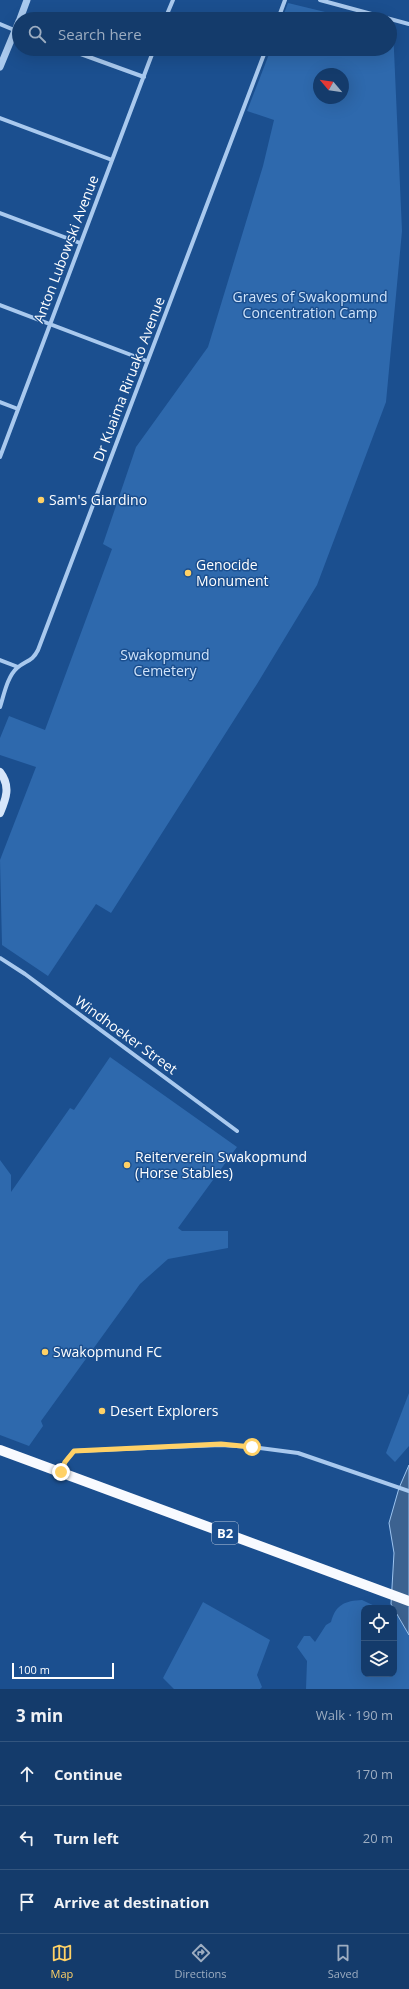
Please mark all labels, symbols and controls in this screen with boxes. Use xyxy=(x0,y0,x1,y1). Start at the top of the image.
search box xyxy=(12,12,397,56)
icon: search xyxy=(26,23,48,45)
text: Search here xyxy=(58,24,142,44)
north arrow xyxy=(313,68,349,104)
street label: Anton Lubowski Avenue xyxy=(29,172,103,325)
park label: Graves of Swakopmund Concentration Camp xyxy=(233,287,387,322)
street label: Dr Kuaima Riruako Avenue xyxy=(88,294,169,464)
place label: Sam's Giardino xyxy=(49,490,147,509)
marker: Sam's Giardino xyxy=(36,495,46,505)
place label: Genocide Monument xyxy=(196,555,269,590)
marker: Genocide Monument xyxy=(183,568,193,578)
park label: Swakopmund Cemetery xyxy=(120,645,210,680)
street label: Windhoeker Street xyxy=(71,991,181,1078)
place label: Reiterverein Swakopmund (Horse Stables) xyxy=(135,1147,307,1182)
marker: Reiterverein Swakopmund (Horse Stables) xyxy=(122,1160,132,1170)
place label: Swakopmund FC xyxy=(53,1342,162,1361)
marker: Swakopmund FC xyxy=(40,1347,50,1357)
place label: Desert Explorers xyxy=(110,1401,219,1420)
marker: Desert Explorers xyxy=(97,1406,107,1416)
route start xyxy=(243,1438,261,1456)
route end xyxy=(52,1463,70,1481)
road number: B2 xyxy=(212,1522,238,1544)
map controls xyxy=(361,1605,397,1677)
button: locate xyxy=(361,1605,397,1641)
button: layers xyxy=(361,1641,397,1677)
scale bar xyxy=(12,1661,114,1680)
text: 100 m xyxy=(18,1662,50,1677)
text: 3 min xyxy=(16,1704,63,1727)
text: Walk · 190 m xyxy=(316,1706,393,1724)
icon: ahead xyxy=(16,1763,38,1785)
text: Continue xyxy=(54,1764,122,1784)
text: 170 m xyxy=(355,1765,393,1783)
icon: left xyxy=(16,1827,38,1849)
text: Turn left xyxy=(54,1828,119,1848)
text: 20 m xyxy=(363,1829,393,1847)
icon: arrive xyxy=(16,1891,38,1913)
text: Arrive at destination xyxy=(54,1892,209,1912)
tab: Map xyxy=(51,1942,73,1981)
tab: Directions xyxy=(175,1942,227,1981)
tab: Saved xyxy=(328,1942,358,1981)

